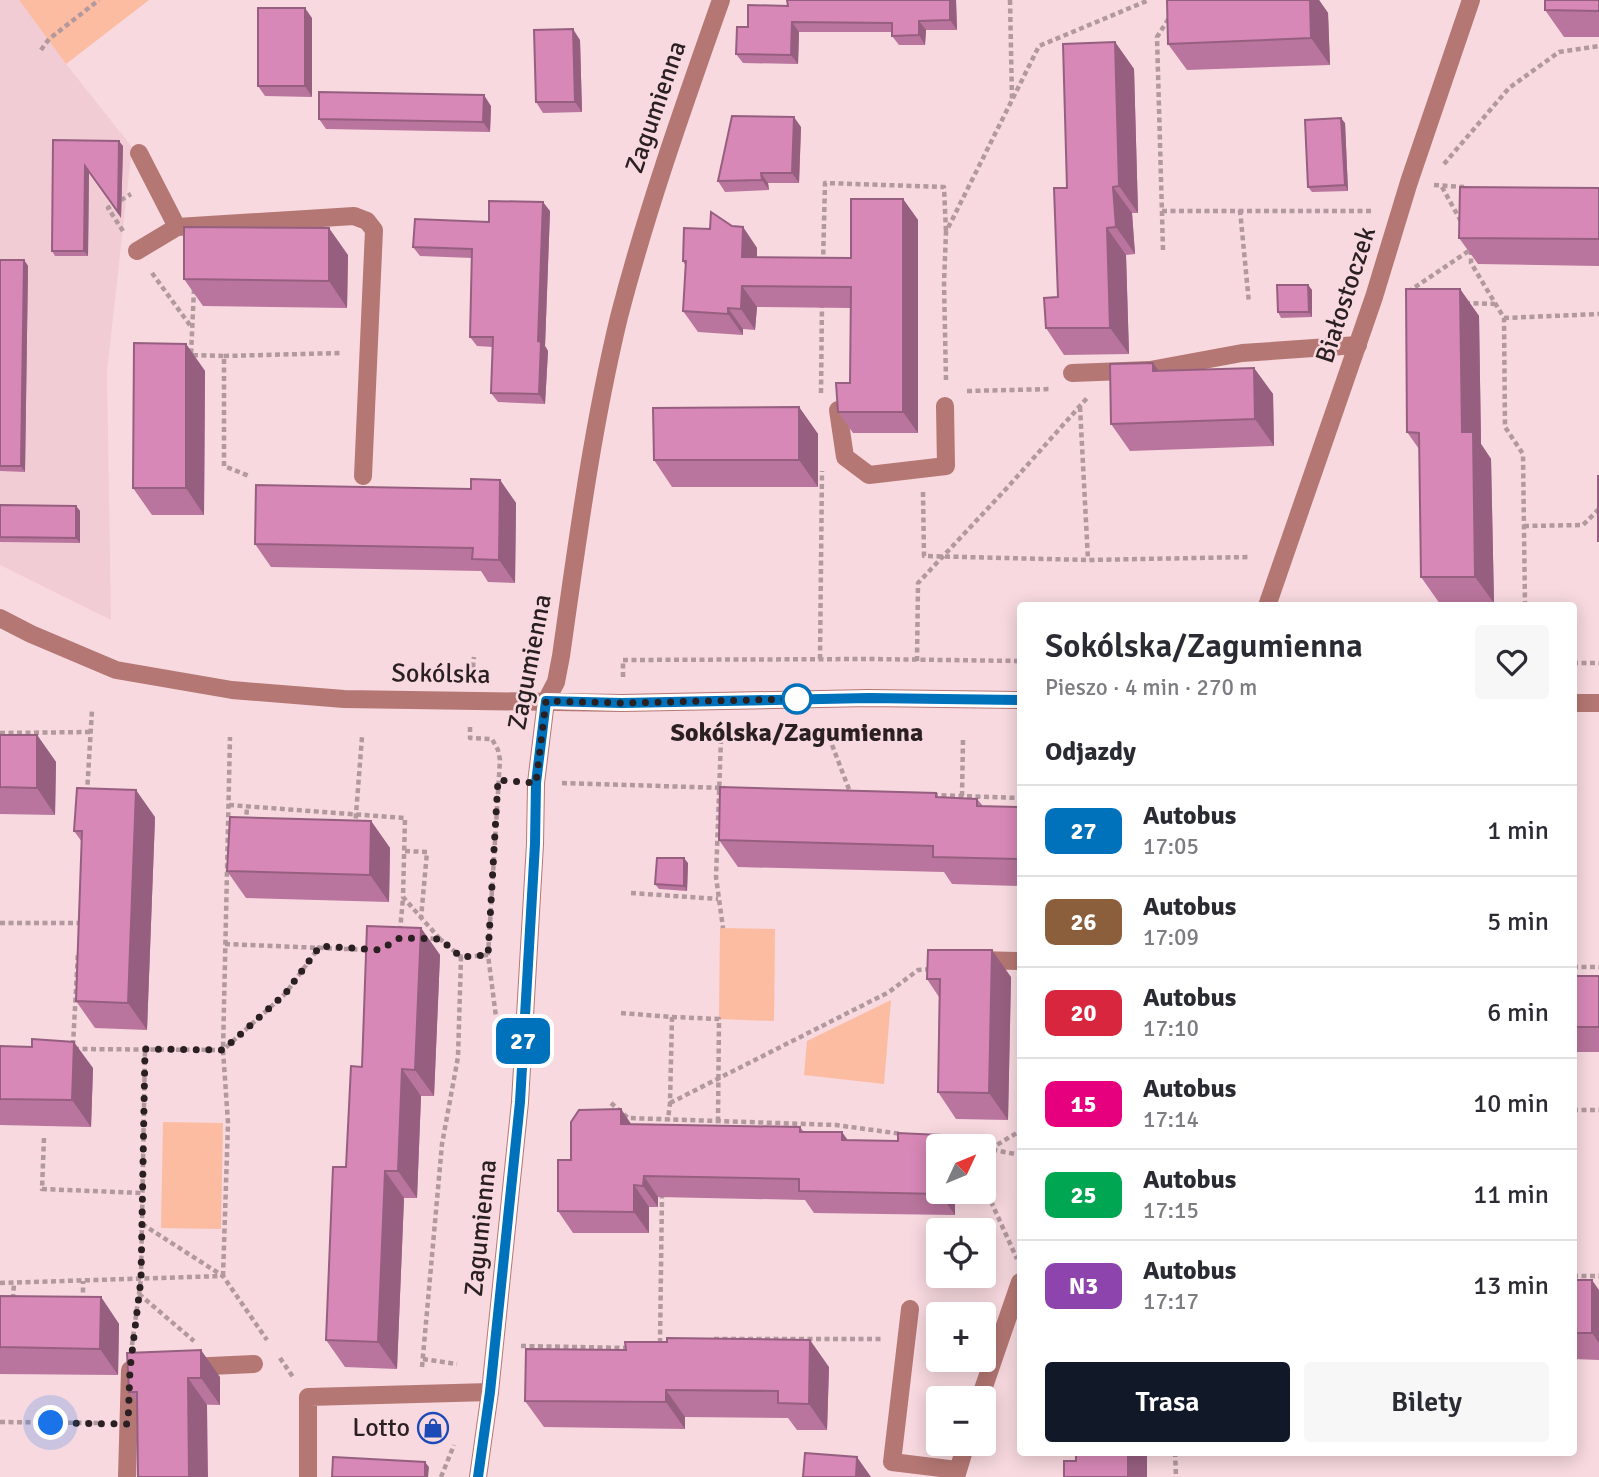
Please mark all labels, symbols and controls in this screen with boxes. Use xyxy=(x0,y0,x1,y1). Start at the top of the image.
street label: Zagumienna xyxy=(618,37,694,177)
street label: Białostoczek xyxy=(1309,223,1383,367)
street label: Zagumienna xyxy=(501,591,559,733)
button: heart xyxy=(1475,625,1549,699)
text: Sokólska/Zagumienna xyxy=(1045,626,1363,667)
street label: Sokólska xyxy=(391,657,491,691)
text: Pieszo · 4 min · 270 m xyxy=(1045,673,1257,702)
marker: Sokólska/Zagumienna xyxy=(782,684,812,714)
place label: Sokólska/Zagumienna xyxy=(671,717,923,749)
text: Odjazdy xyxy=(1045,736,1136,768)
text: Autobus xyxy=(1143,800,1236,832)
text: 1 min xyxy=(1487,815,1549,847)
text: 27 xyxy=(1071,816,1096,846)
text: 17:05 xyxy=(1143,832,1199,861)
text: Autobus xyxy=(1143,891,1236,923)
text: 5 min xyxy=(1487,906,1549,938)
text: 26 xyxy=(1071,907,1096,937)
text: 17:09 xyxy=(1143,923,1199,952)
text: Autobus xyxy=(1143,982,1236,1014)
text: 6 min xyxy=(1487,997,1549,1029)
text: 20 xyxy=(1071,998,1096,1028)
text: 17:10 xyxy=(1143,1014,1199,1043)
line badge: 27 xyxy=(491,1018,554,1064)
text: 27 xyxy=(510,1026,536,1056)
text: Autobus xyxy=(1143,1073,1236,1105)
text: 10 min xyxy=(1473,1088,1549,1120)
text: 15 xyxy=(1071,1089,1096,1119)
text: 17:14 xyxy=(1143,1105,1199,1134)
north arrow xyxy=(926,1134,996,1204)
map controls xyxy=(926,1134,996,1456)
street label: Zagumienna xyxy=(458,1158,504,1298)
text: Autobus xyxy=(1143,1164,1236,1196)
text: 11 min xyxy=(1473,1179,1549,1211)
text: 25 xyxy=(1071,1180,1096,1210)
text: 17:15 xyxy=(1143,1196,1199,1225)
button: locate xyxy=(926,1218,996,1288)
text: Autobus xyxy=(1143,1255,1236,1287)
text: 13 min xyxy=(1473,1270,1549,1302)
text: N3 xyxy=(1069,1271,1098,1301)
text: 17:17 xyxy=(1143,1287,1199,1316)
button: + xyxy=(926,1302,996,1372)
button: Trasa xyxy=(1045,1362,1290,1442)
button: Bilety xyxy=(1304,1362,1549,1442)
button: − xyxy=(926,1386,996,1456)
your location xyxy=(33,1405,68,1440)
shop icon: Lotto xyxy=(416,1411,450,1445)
place label: Lotto xyxy=(352,1412,410,1444)

